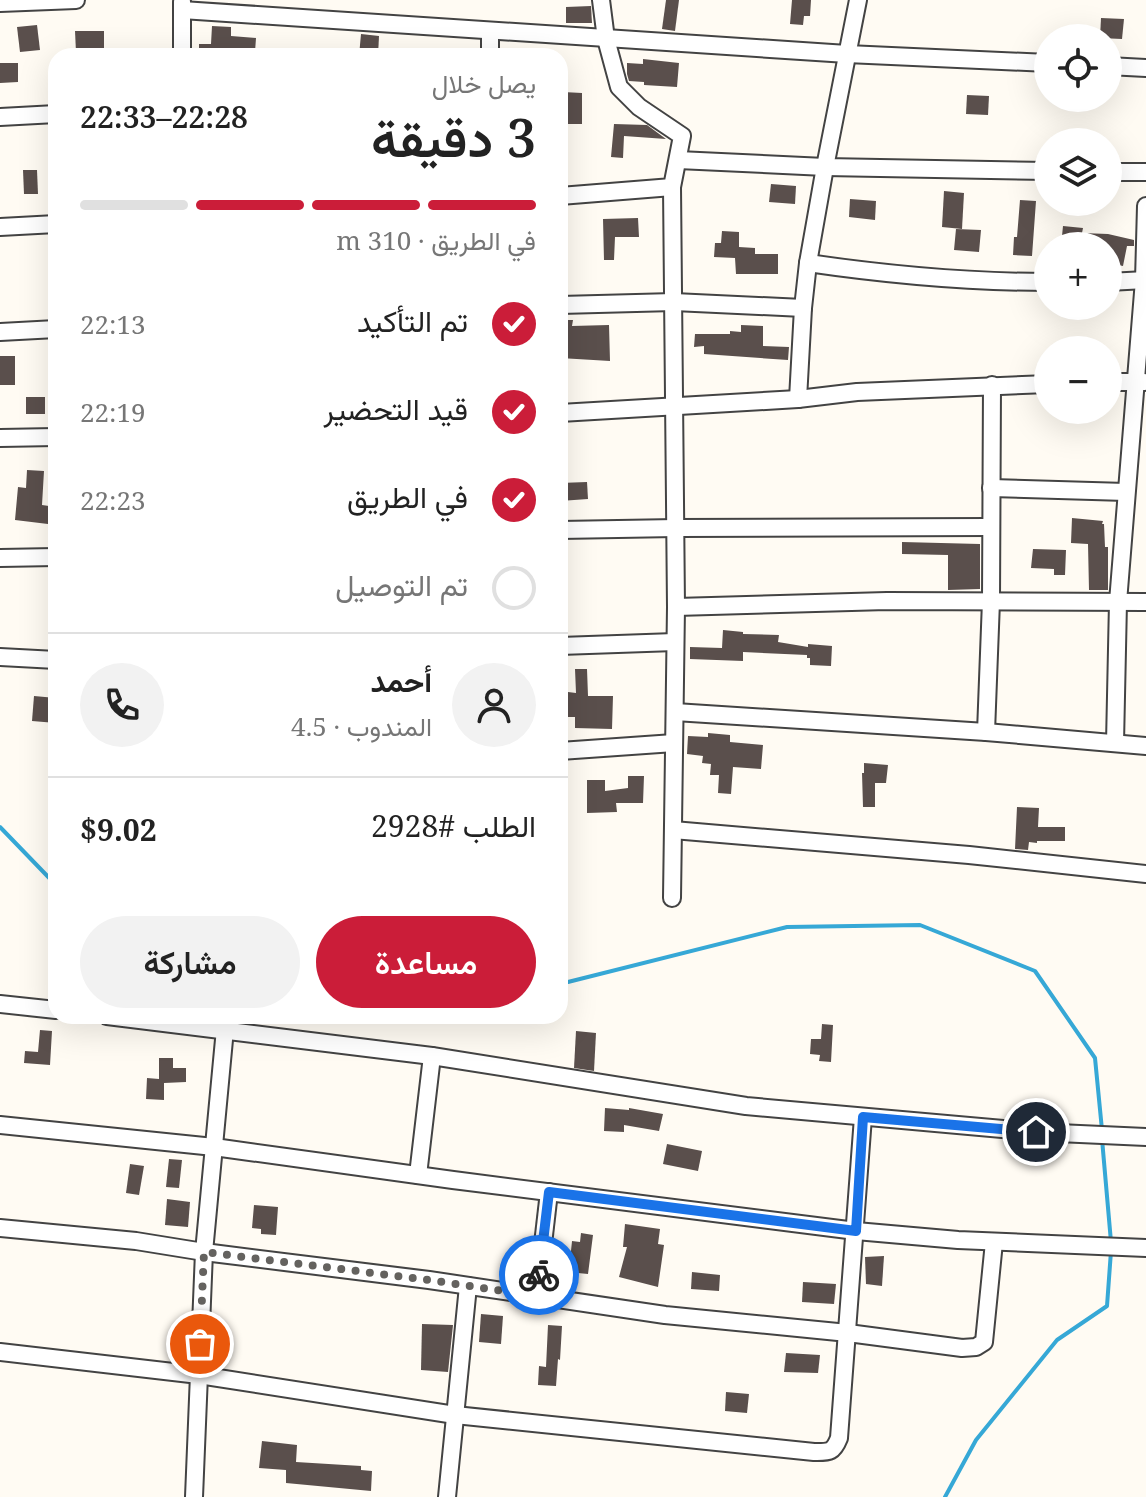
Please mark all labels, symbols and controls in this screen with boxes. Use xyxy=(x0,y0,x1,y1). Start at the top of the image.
map controls xyxy=(1034,24,1122,424)
button: locate xyxy=(1034,24,1122,112)
text: يصل خلال xyxy=(432,65,536,101)
text: 22:28–22:33 xyxy=(80,96,248,137)
text: 3 دقيقة xyxy=(371,101,536,172)
button: layers xyxy=(1034,128,1122,216)
text: في الطريق · 310 m xyxy=(336,222,536,258)
button: + xyxy=(1034,232,1122,320)
text: تم التأكيد xyxy=(357,300,468,341)
icon: check xyxy=(492,302,536,346)
text: 22:13 xyxy=(80,306,146,342)
button: − xyxy=(1034,336,1122,424)
text: قيد التحضير xyxy=(324,388,468,429)
icon: check xyxy=(492,390,536,434)
text: 22:19 xyxy=(80,394,146,430)
text: في الطريق xyxy=(347,476,468,517)
icon: check xyxy=(492,478,536,522)
text: 22:23 xyxy=(80,482,146,518)
text: تم التوصيل xyxy=(335,564,468,605)
text: أحمد xyxy=(370,660,432,701)
button: phone xyxy=(80,663,164,747)
button: person xyxy=(452,663,536,747)
text: المندوب · 4.5 xyxy=(291,708,432,744)
text: الطلب #2928 xyxy=(371,805,536,846)
text: $9.02 xyxy=(80,809,157,850)
button: مشاركة xyxy=(80,916,300,1008)
button: مساعدة xyxy=(316,916,536,1008)
pin xyxy=(1002,1098,1070,1166)
icon: home xyxy=(1014,1110,1058,1154)
courier xyxy=(499,1235,579,1315)
icon: bike xyxy=(517,1253,561,1297)
pin xyxy=(166,1310,234,1378)
icon: bag xyxy=(178,1322,222,1366)

